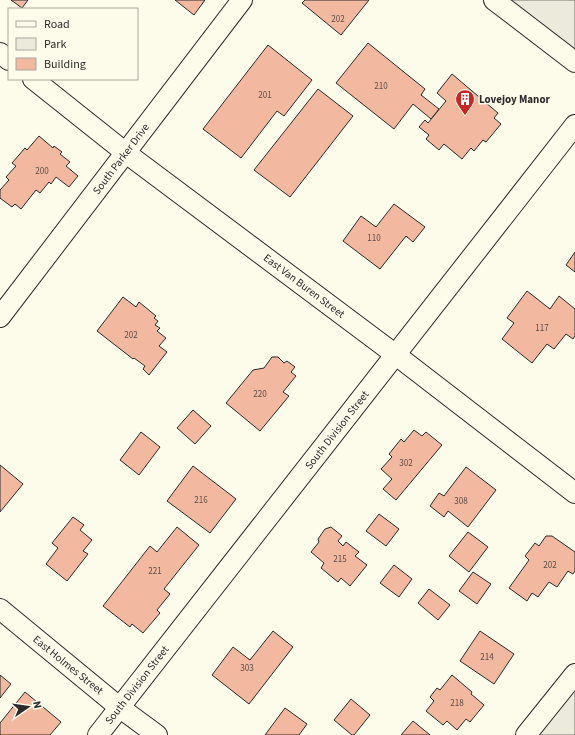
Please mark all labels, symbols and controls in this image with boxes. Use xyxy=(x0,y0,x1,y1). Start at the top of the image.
legend xyxy=(8,8,138,80)
house number: 202 xyxy=(331,13,345,26)
text: Road xyxy=(44,16,70,33)
text: Park xyxy=(44,36,66,53)
text: Building xyxy=(44,56,86,73)
house number: 210 xyxy=(374,80,388,93)
building icon: Lovejoy Manor xyxy=(454,88,476,116)
house number: 201 xyxy=(258,89,272,102)
place label: Lovejoy Manor xyxy=(479,92,550,107)
street label: South Parker Drive xyxy=(89,120,153,198)
house number: 200 xyxy=(35,165,49,178)
house number: 110 xyxy=(367,232,381,245)
street label: East Van Buren Street xyxy=(260,250,348,322)
house number: 117 xyxy=(535,322,549,335)
house number: 202 xyxy=(124,329,138,342)
street label: South Division Street xyxy=(302,387,373,472)
house number: 220 xyxy=(253,388,267,401)
house number: 302 xyxy=(399,457,413,470)
house number: 216 xyxy=(194,494,208,507)
house number: 308 xyxy=(454,495,468,508)
house number: 215 xyxy=(333,553,347,566)
house number: 202 xyxy=(543,559,557,572)
house number: 221 xyxy=(148,565,162,578)
street label: East Holmes Street xyxy=(30,632,107,698)
street label: South Division Street xyxy=(102,642,173,727)
house number: 214 xyxy=(480,651,494,664)
house number: 303 xyxy=(240,662,254,675)
north arrow xyxy=(8,687,48,727)
house number: 218 xyxy=(450,697,464,710)
text: N xyxy=(29,700,45,710)

